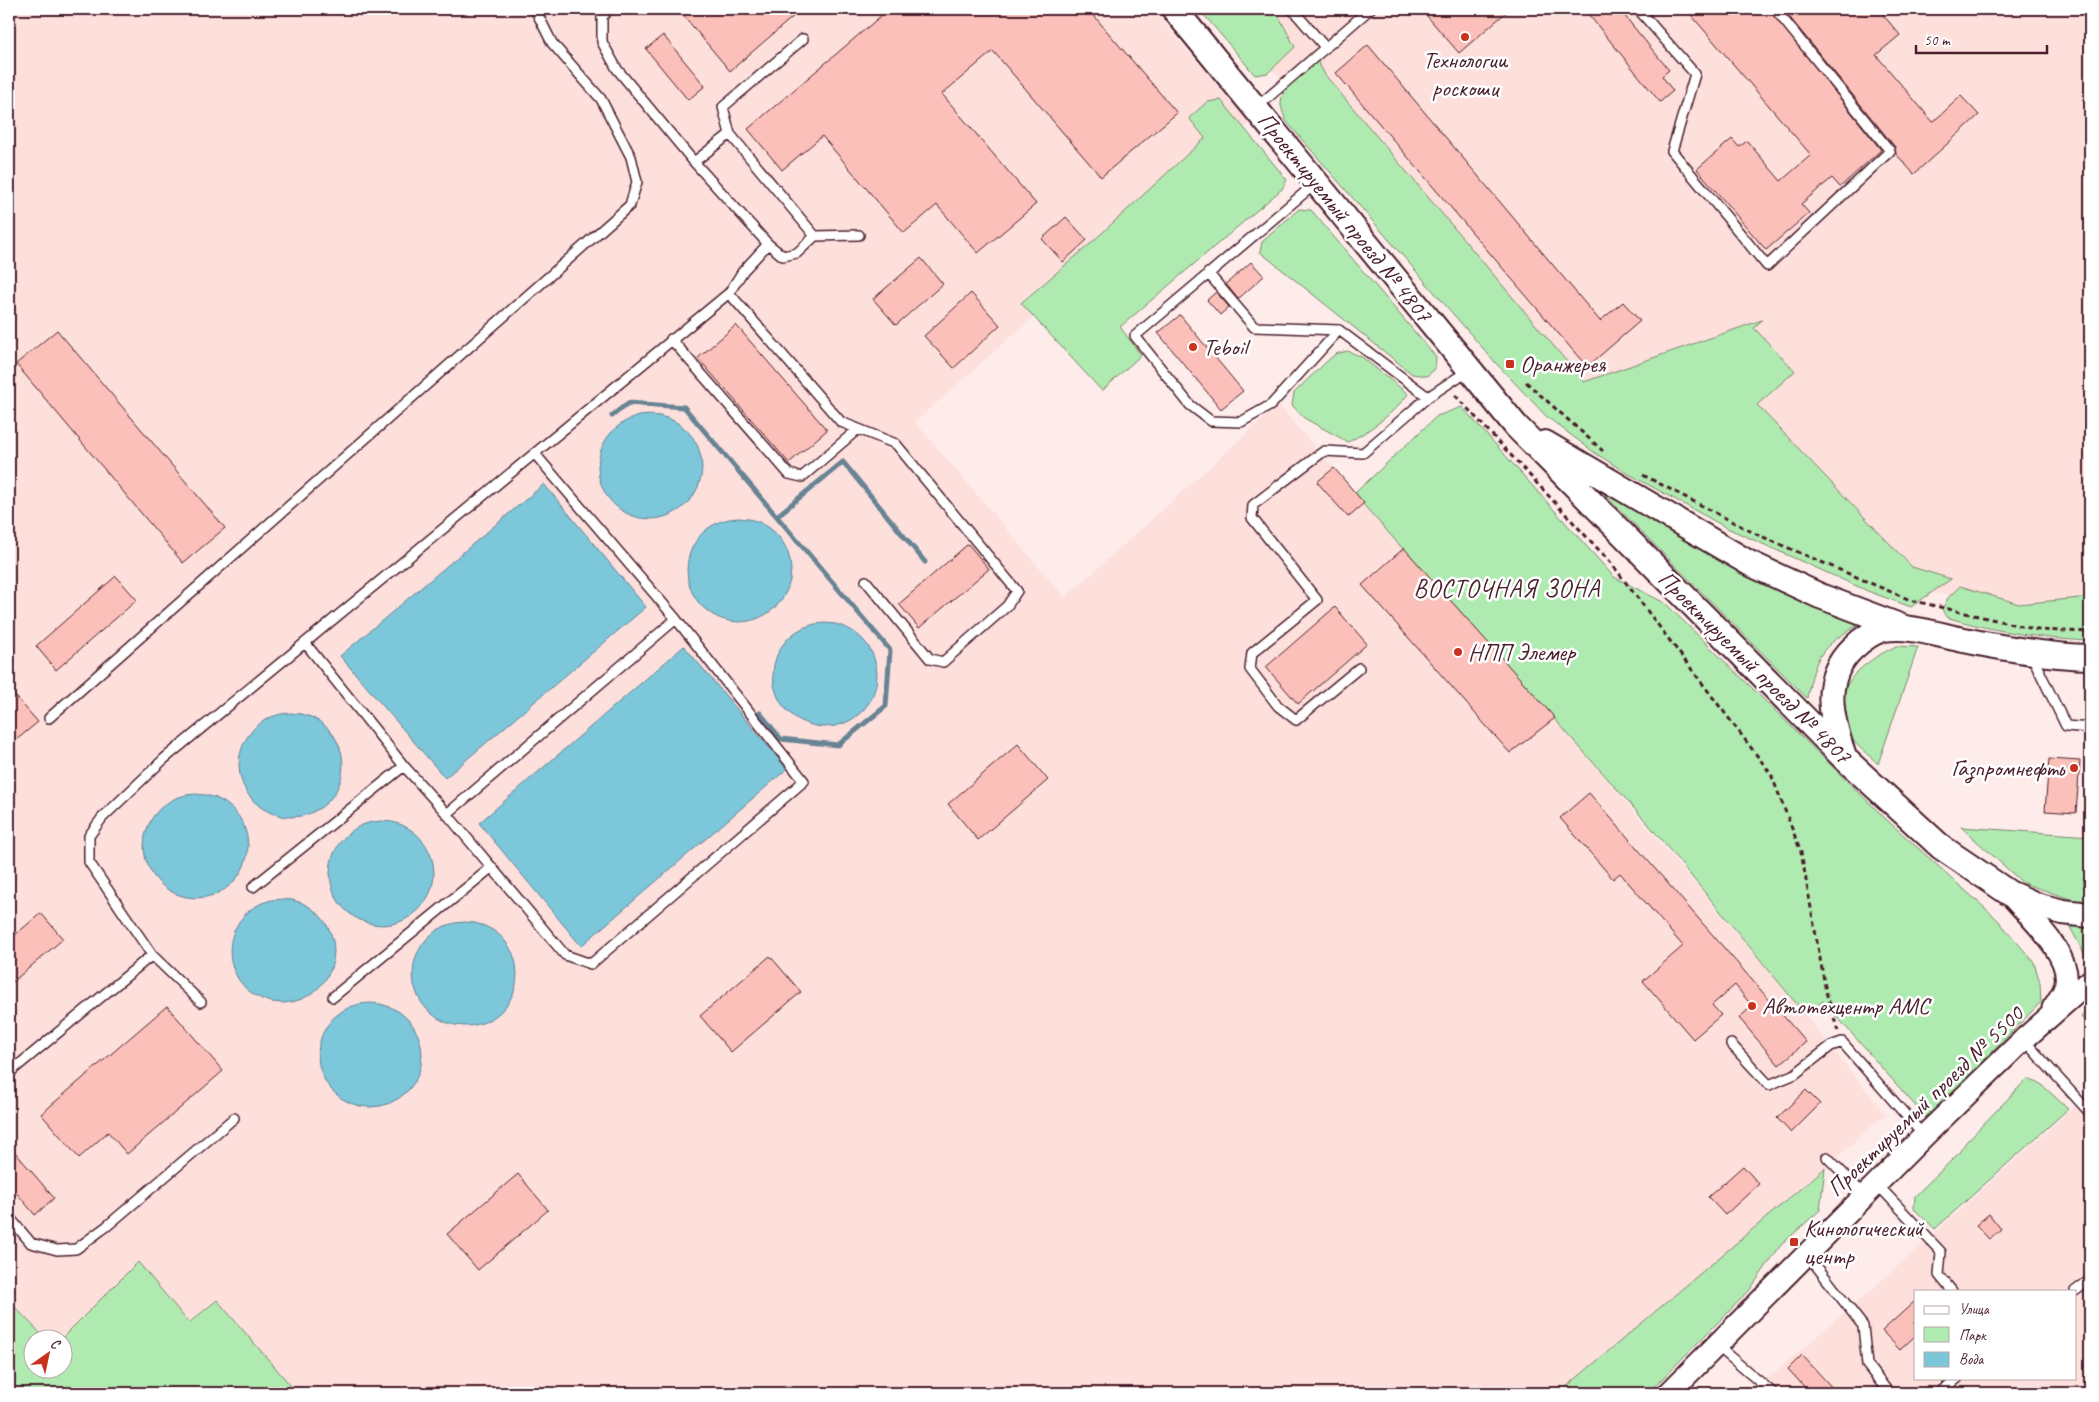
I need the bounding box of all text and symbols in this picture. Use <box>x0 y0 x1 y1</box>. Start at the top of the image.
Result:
scale bar <box>1916 22 2048 54</box>
marker: Технологии роскоши <box>1459 31 1471 43</box>
text: 50 m <box>1924 31 1951 50</box>
place label: Технологии роскоши <box>1423 45 1509 103</box>
street label: Проектируемый проезд № 4807 <box>1251 106 1440 329</box>
place label: Teboil <box>1203 332 1251 362</box>
marker: Teboil <box>1187 341 1199 353</box>
place label: Оранжерея <box>1520 349 1607 379</box>
marker: Оранжерея <box>1504 358 1516 370</box>
street label: Проектируемый проезд № 4807 <box>1652 564 1859 771</box>
district label: ВОСТОЧНАЯ ЗОНА <box>1414 573 1601 605</box>
place label: НПП Элемер <box>1468 637 1577 667</box>
marker: НПП Элемер <box>1452 646 1464 658</box>
place label: Газпромнефть <box>1951 753 2066 784</box>
marker: Газпромнефть <box>2068 762 2080 774</box>
place label: Автотехцентр АМС <box>1762 991 1932 1021</box>
street label: Проектируемый проезд № 5500 <box>1820 998 2031 1203</box>
marker: Автотехцентр АМС <box>1746 1000 1758 1012</box>
place label: Кинологический центр <box>1804 1213 1925 1271</box>
marker: Кинологический центр <box>1788 1236 1800 1248</box>
legend <box>1914 1290 2076 1380</box>
text: Улица <box>1959 1300 1990 1319</box>
text: Парк <box>1959 1326 1987 1345</box>
north arrow <box>22 1330 72 1380</box>
text: С <box>47 1335 64 1354</box>
text: Вода <box>1959 1350 1984 1369</box>

